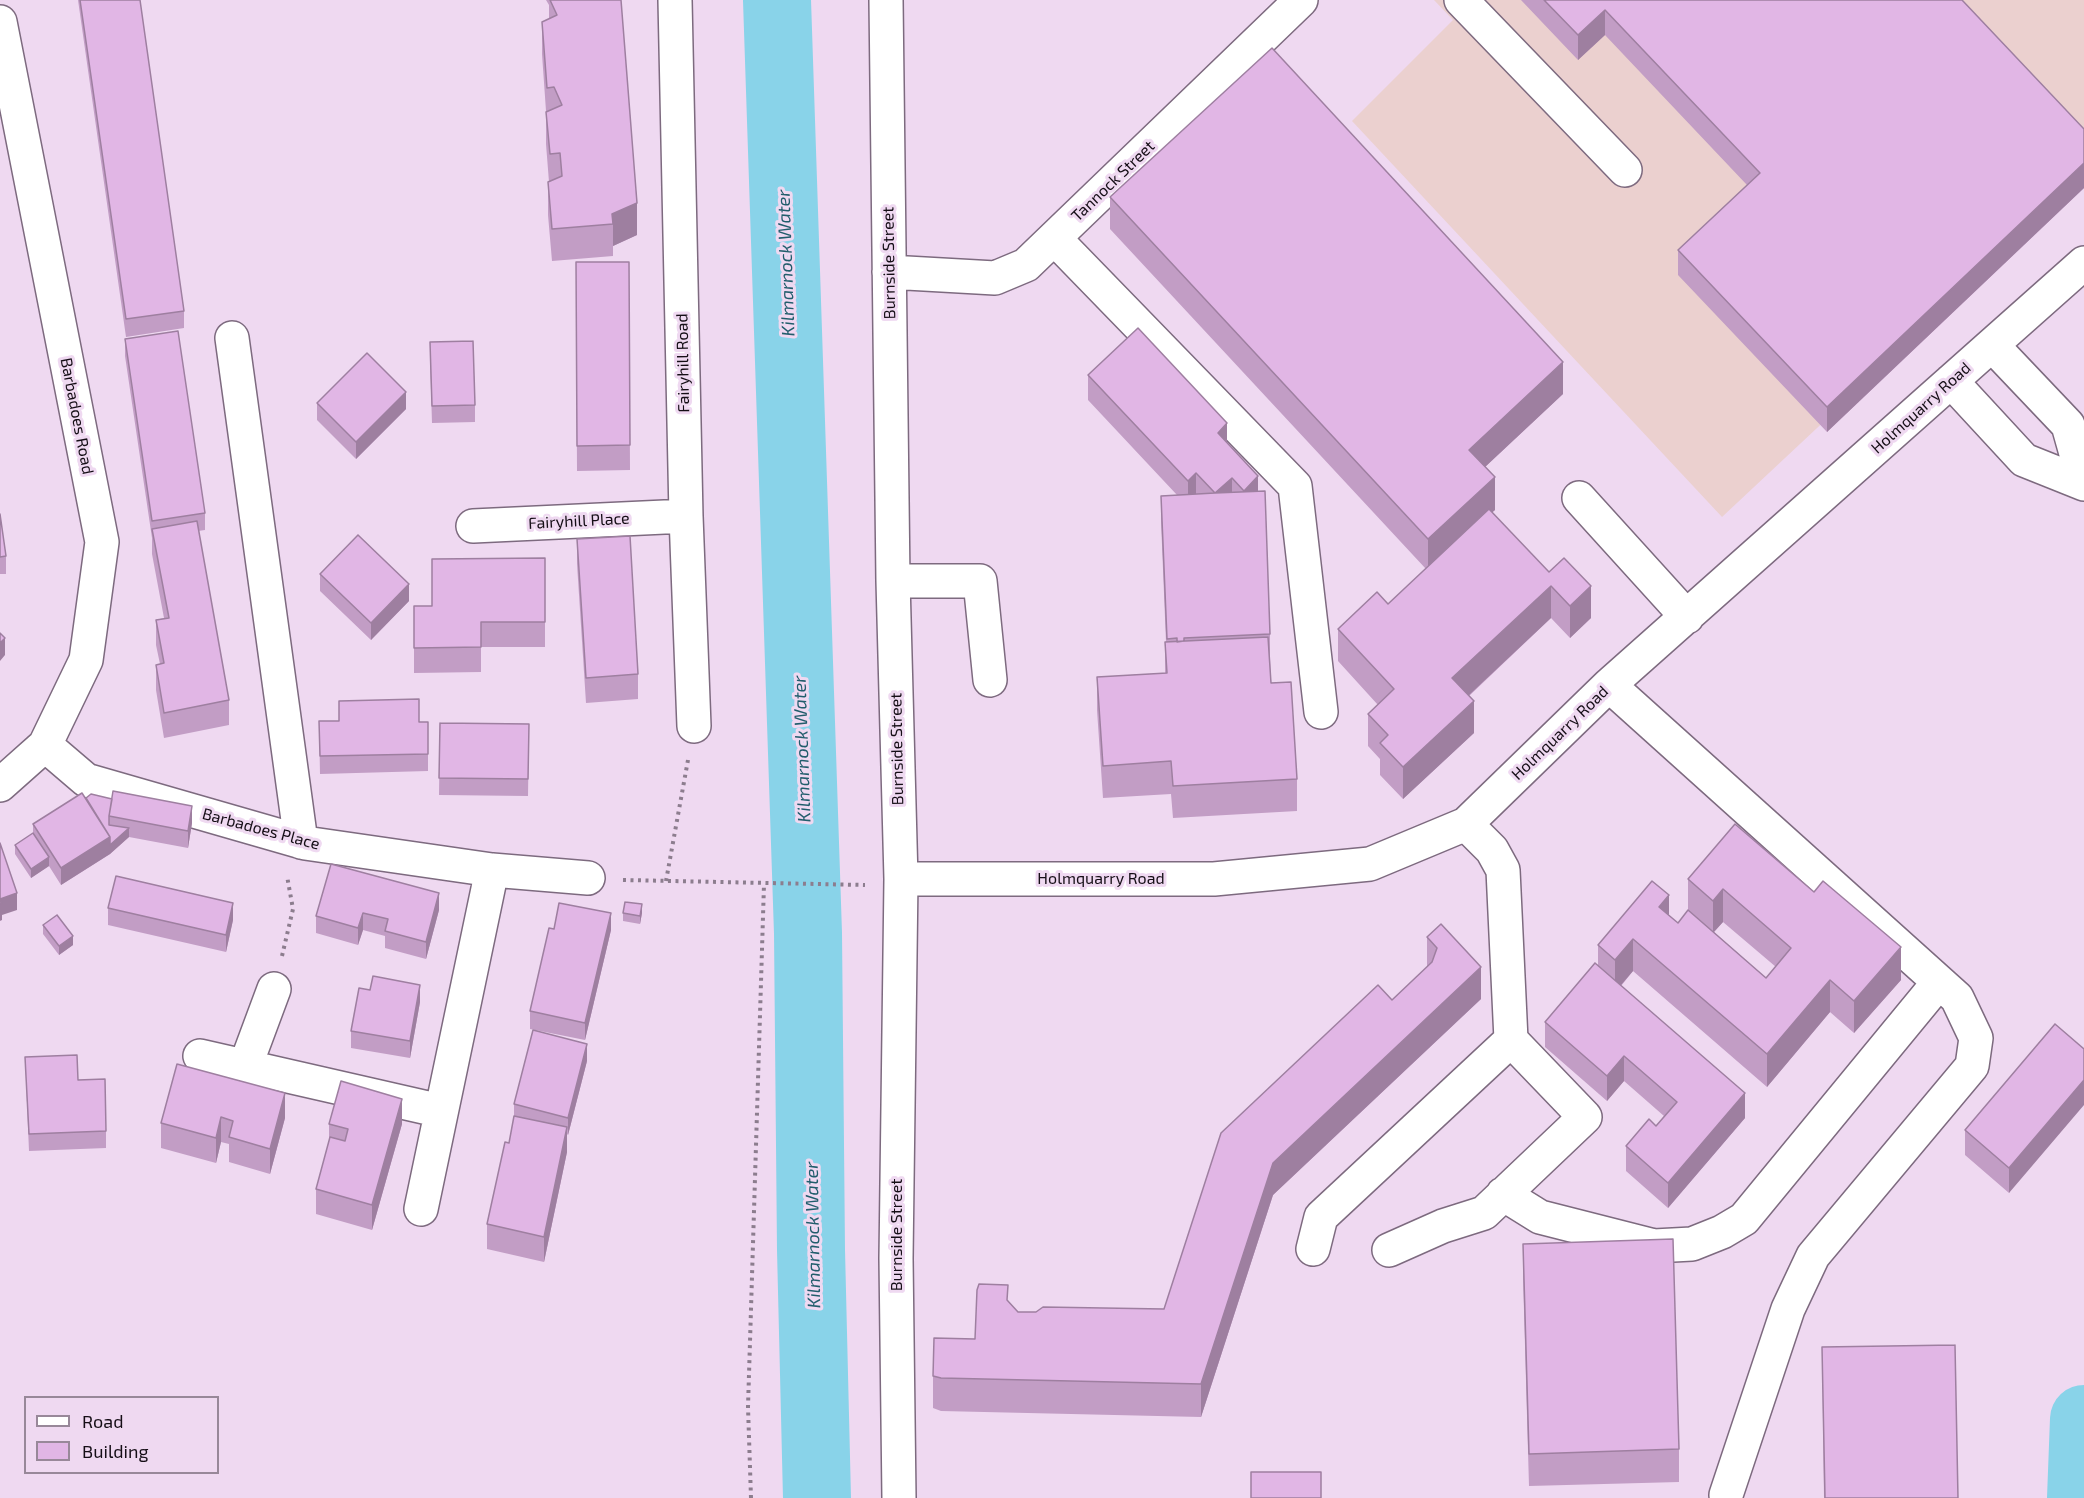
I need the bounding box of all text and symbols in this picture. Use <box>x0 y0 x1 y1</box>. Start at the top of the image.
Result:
street label: Tannock Street <box>1067 136 1159 226</box>
water label: Kilmarnock Water <box>773 189 799 337</box>
street label: Burnside Street <box>878 207 900 319</box>
street label: Fairyhill Road <box>673 313 693 413</box>
street label: Barbadoes Road <box>56 356 98 476</box>
street label: Holmquarry Road <box>1867 358 1975 458</box>
street label: Fairyhill Place <box>528 509 630 533</box>
water label: Kilmarnock Water <box>789 675 815 823</box>
street label: Holmquarry Road <box>1508 682 1612 784</box>
street label: Burnside Street <box>886 693 908 805</box>
street label: Barbadoes Place <box>200 804 322 854</box>
street label: Holmquarry Road <box>1037 869 1165 889</box>
water label: Kilmarnock Water <box>801 1161 825 1309</box>
street label: Burnside Street <box>887 1179 907 1291</box>
legend <box>24 1396 219 1474</box>
text: Road <box>82 1410 123 1432</box>
text: Building <box>82 1440 149 1462</box>

